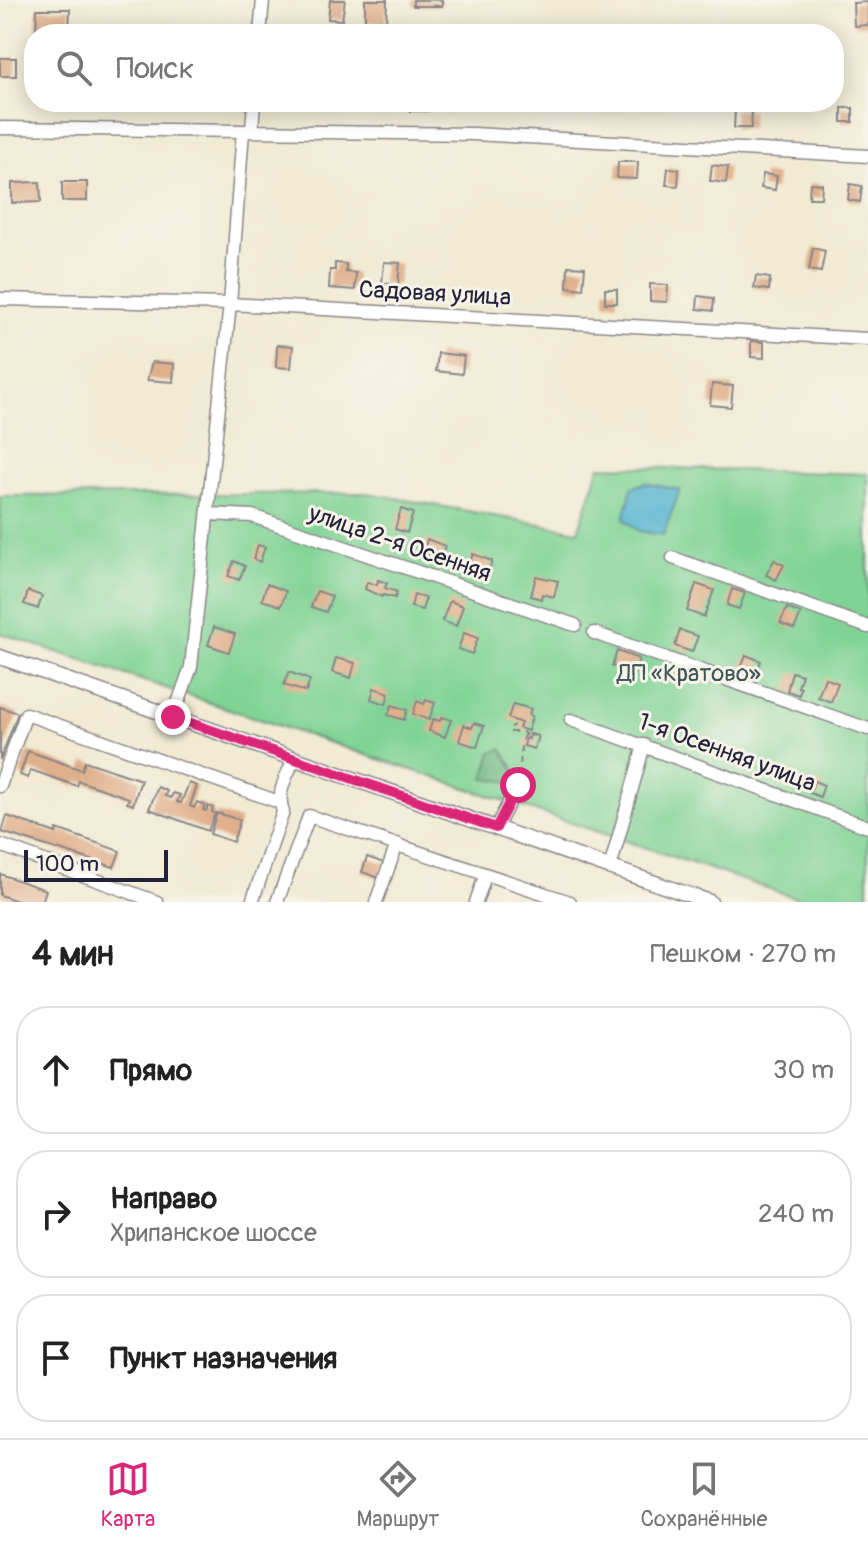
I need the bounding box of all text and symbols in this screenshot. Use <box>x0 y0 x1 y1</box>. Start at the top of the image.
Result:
search box <box>24 24 844 112</box>
icon: search <box>52 46 96 90</box>
text: Поиск <box>116 50 194 87</box>
street label: Садовая улица <box>358 275 512 312</box>
street label: улица 2-я Осенняя <box>304 498 495 588</box>
park label: ДП «Кратово» <box>616 659 761 688</box>
route end <box>155 699 191 735</box>
street label: 1-я Осенняя улица <box>634 707 820 798</box>
route start <box>500 767 536 803</box>
scale bar <box>24 846 168 882</box>
text: 100 m <box>36 850 99 878</box>
text: 4 мин <box>32 933 114 976</box>
text: Пешком · 270 m <box>650 938 836 970</box>
icon: ahead <box>34 1048 78 1092</box>
text: Прямо <box>110 1052 192 1089</box>
text: 30 m <box>773 1054 834 1086</box>
text: Направо <box>110 1180 217 1217</box>
icon: right <box>34 1192 78 1236</box>
text: 240 m <box>758 1198 834 1230</box>
text: Хрипанское шоссе <box>110 1217 317 1249</box>
icon: arrive <box>34 1336 78 1380</box>
text: Пункт назначения <box>110 1340 337 1377</box>
tab: Карта <box>101 1457 155 1533</box>
tab: Маршрут <box>356 1457 439 1533</box>
tab: Сохранённые <box>641 1457 767 1533</box>

